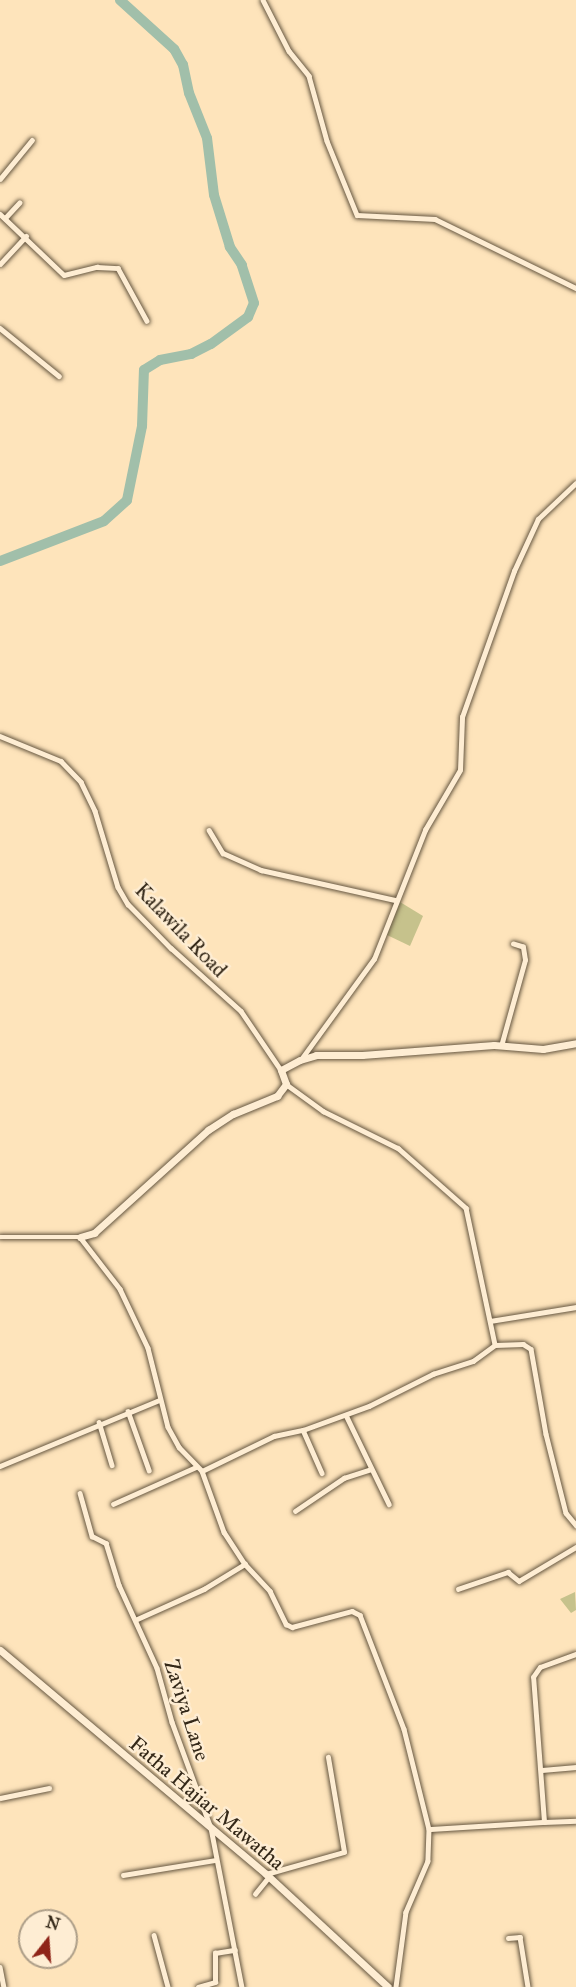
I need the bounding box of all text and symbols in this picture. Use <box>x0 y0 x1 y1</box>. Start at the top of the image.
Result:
street label: Kalawila Road <box>130 878 232 982</box>
street label: Zaviya Lane <box>159 1656 215 1764</box>
street label: Fatha Hajiar Mawatha <box>124 1731 290 1875</box>
north arrow <box>18 1909 78 1969</box>
text: N <box>44 1912 62 1934</box>

